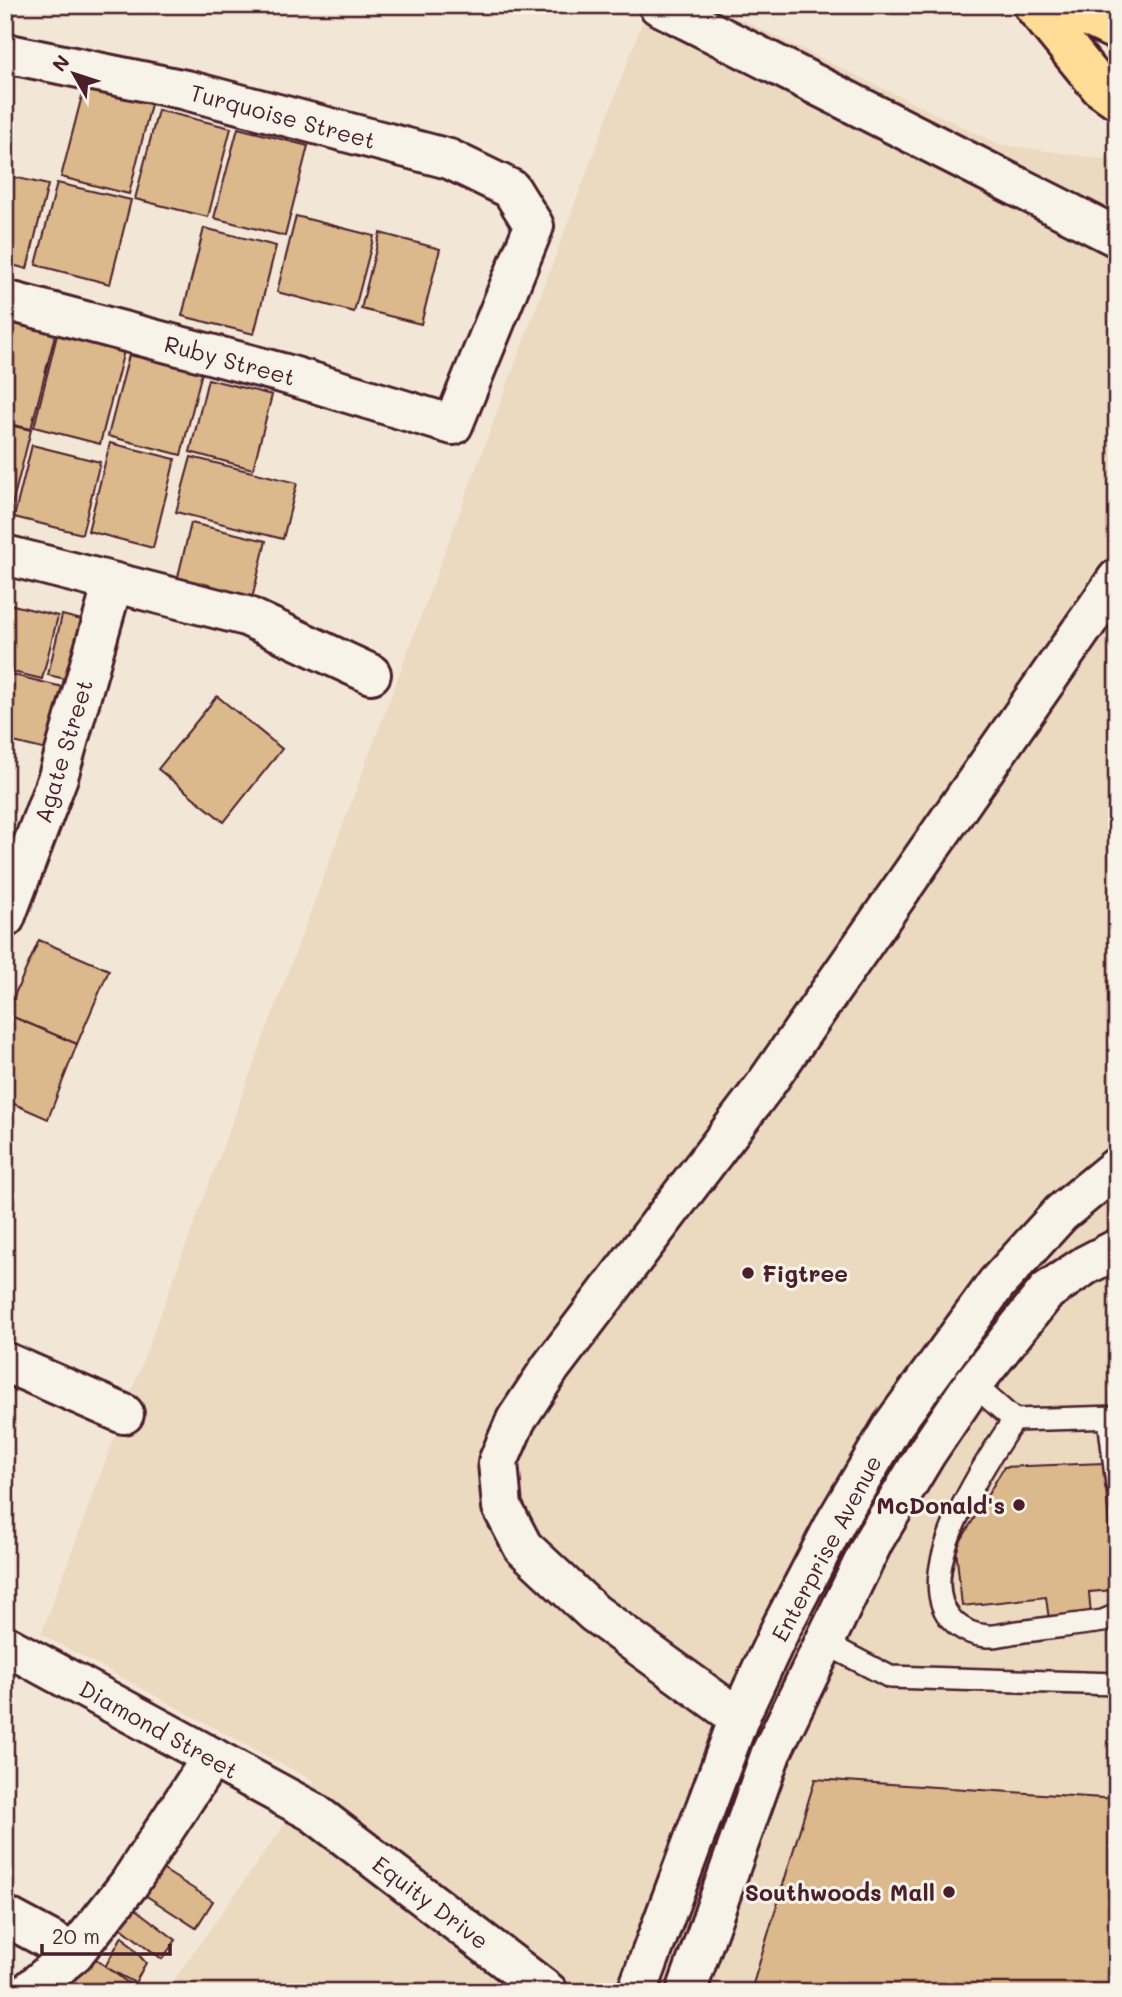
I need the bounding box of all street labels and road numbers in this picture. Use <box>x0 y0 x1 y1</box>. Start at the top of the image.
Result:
street label: Turquoise Street <box>187 77 379 155</box>
street label: Ruby Street <box>161 328 299 392</box>
street label: Agate Street <box>27 676 99 826</box>
street label: Enterprise Avenue <box>764 1450 888 1646</box>
street label: Diamond Street <box>74 1673 244 1785</box>
street label: Equity Drive <box>367 1849 495 1955</box>

